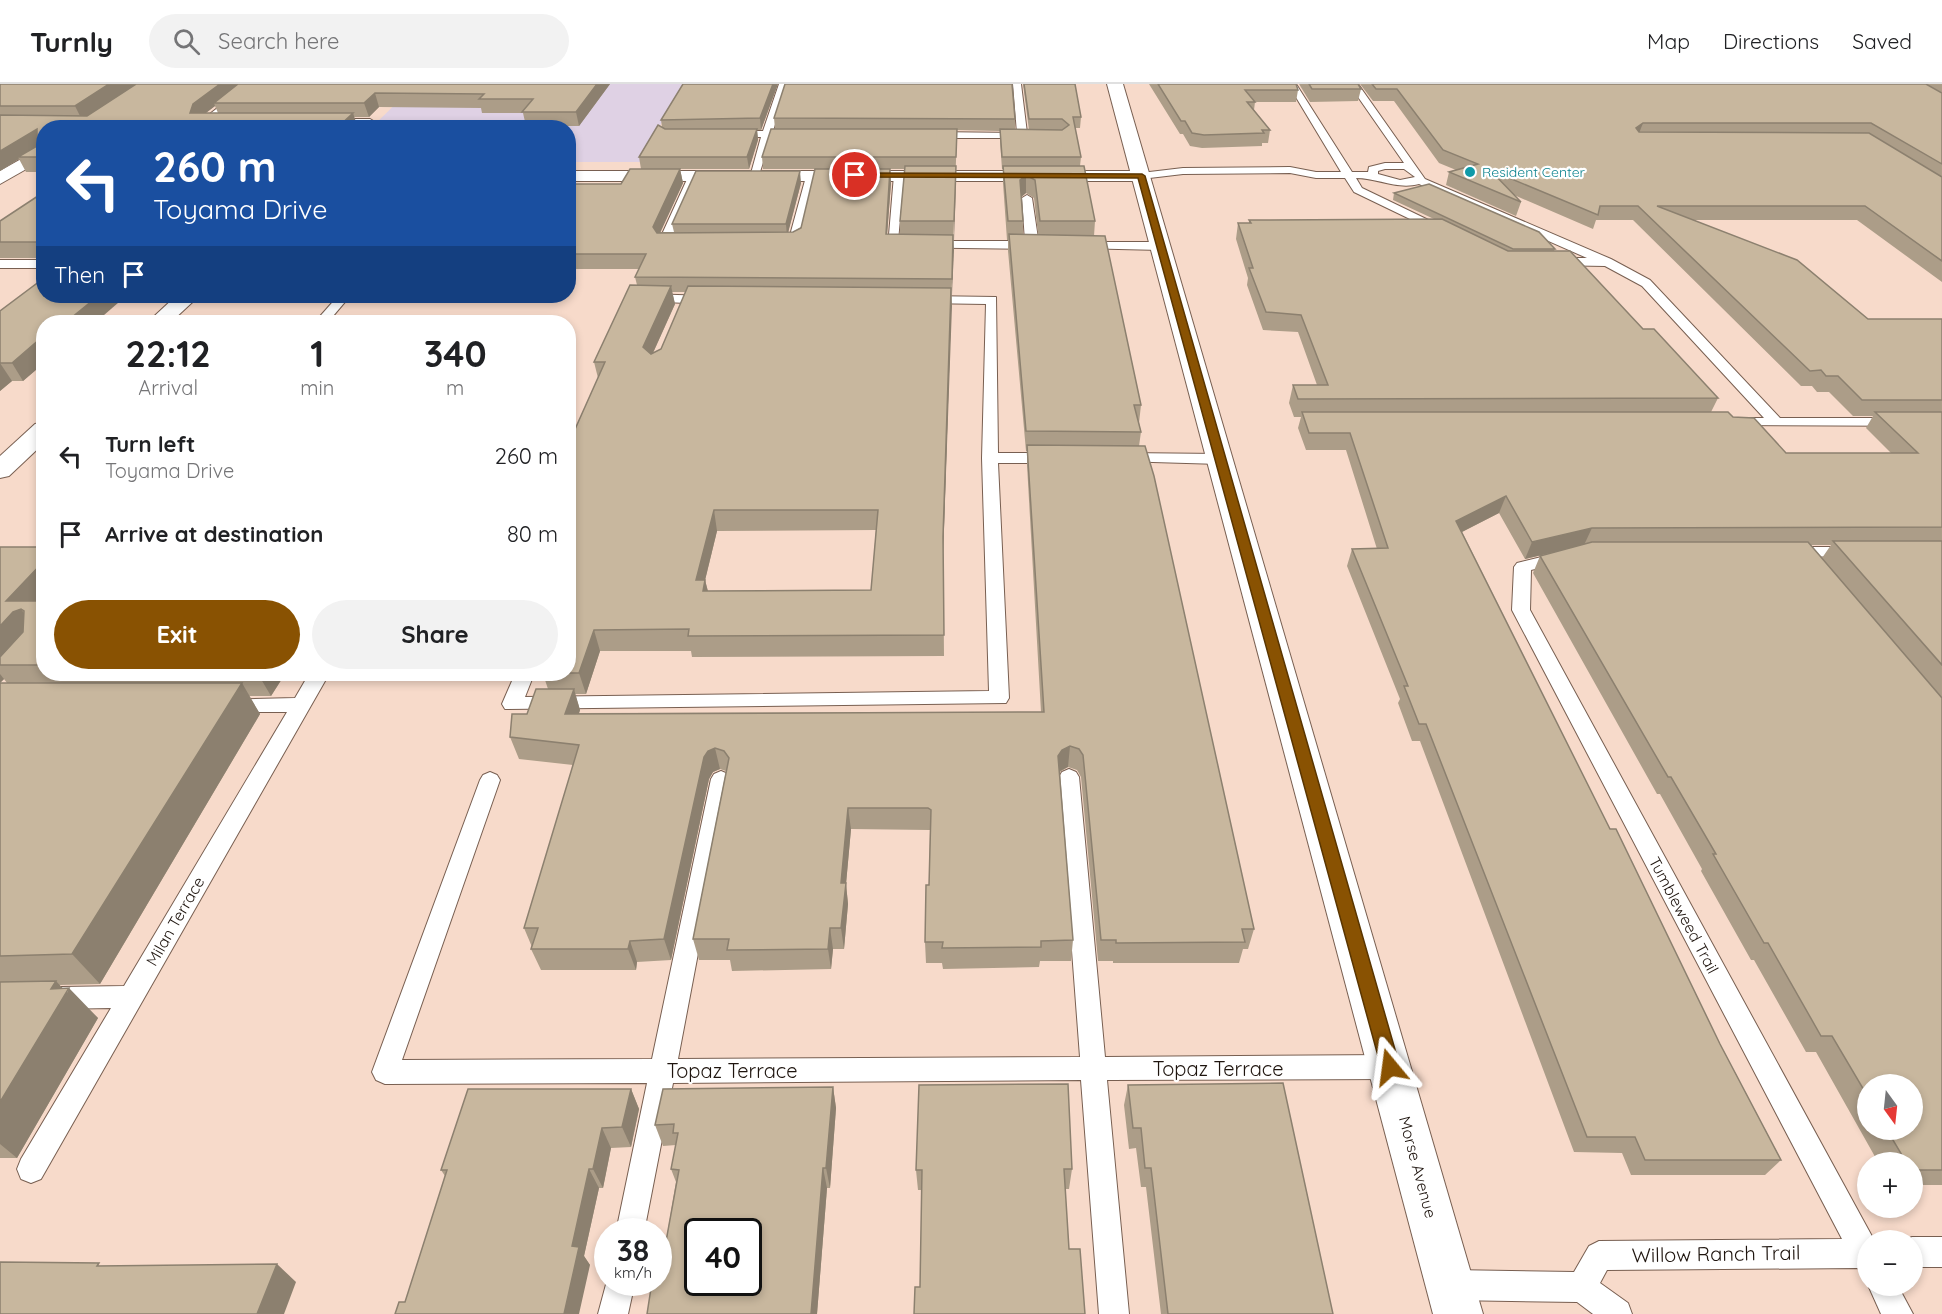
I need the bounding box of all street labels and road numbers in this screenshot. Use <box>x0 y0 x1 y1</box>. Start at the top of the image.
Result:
street label: Tumbleweed Trail <box>1645 853 1723 977</box>
street label: Milan Terrace <box>141 873 209 969</box>
street label: Topaz Terrace <box>1153 1056 1283 1081</box>
street label: Topaz Terrace <box>667 1058 797 1083</box>
street label: Morse Avenue <box>1395 1114 1441 1220</box>
street label: Willow Ranch Trail <box>1631 1240 1801 1267</box>

